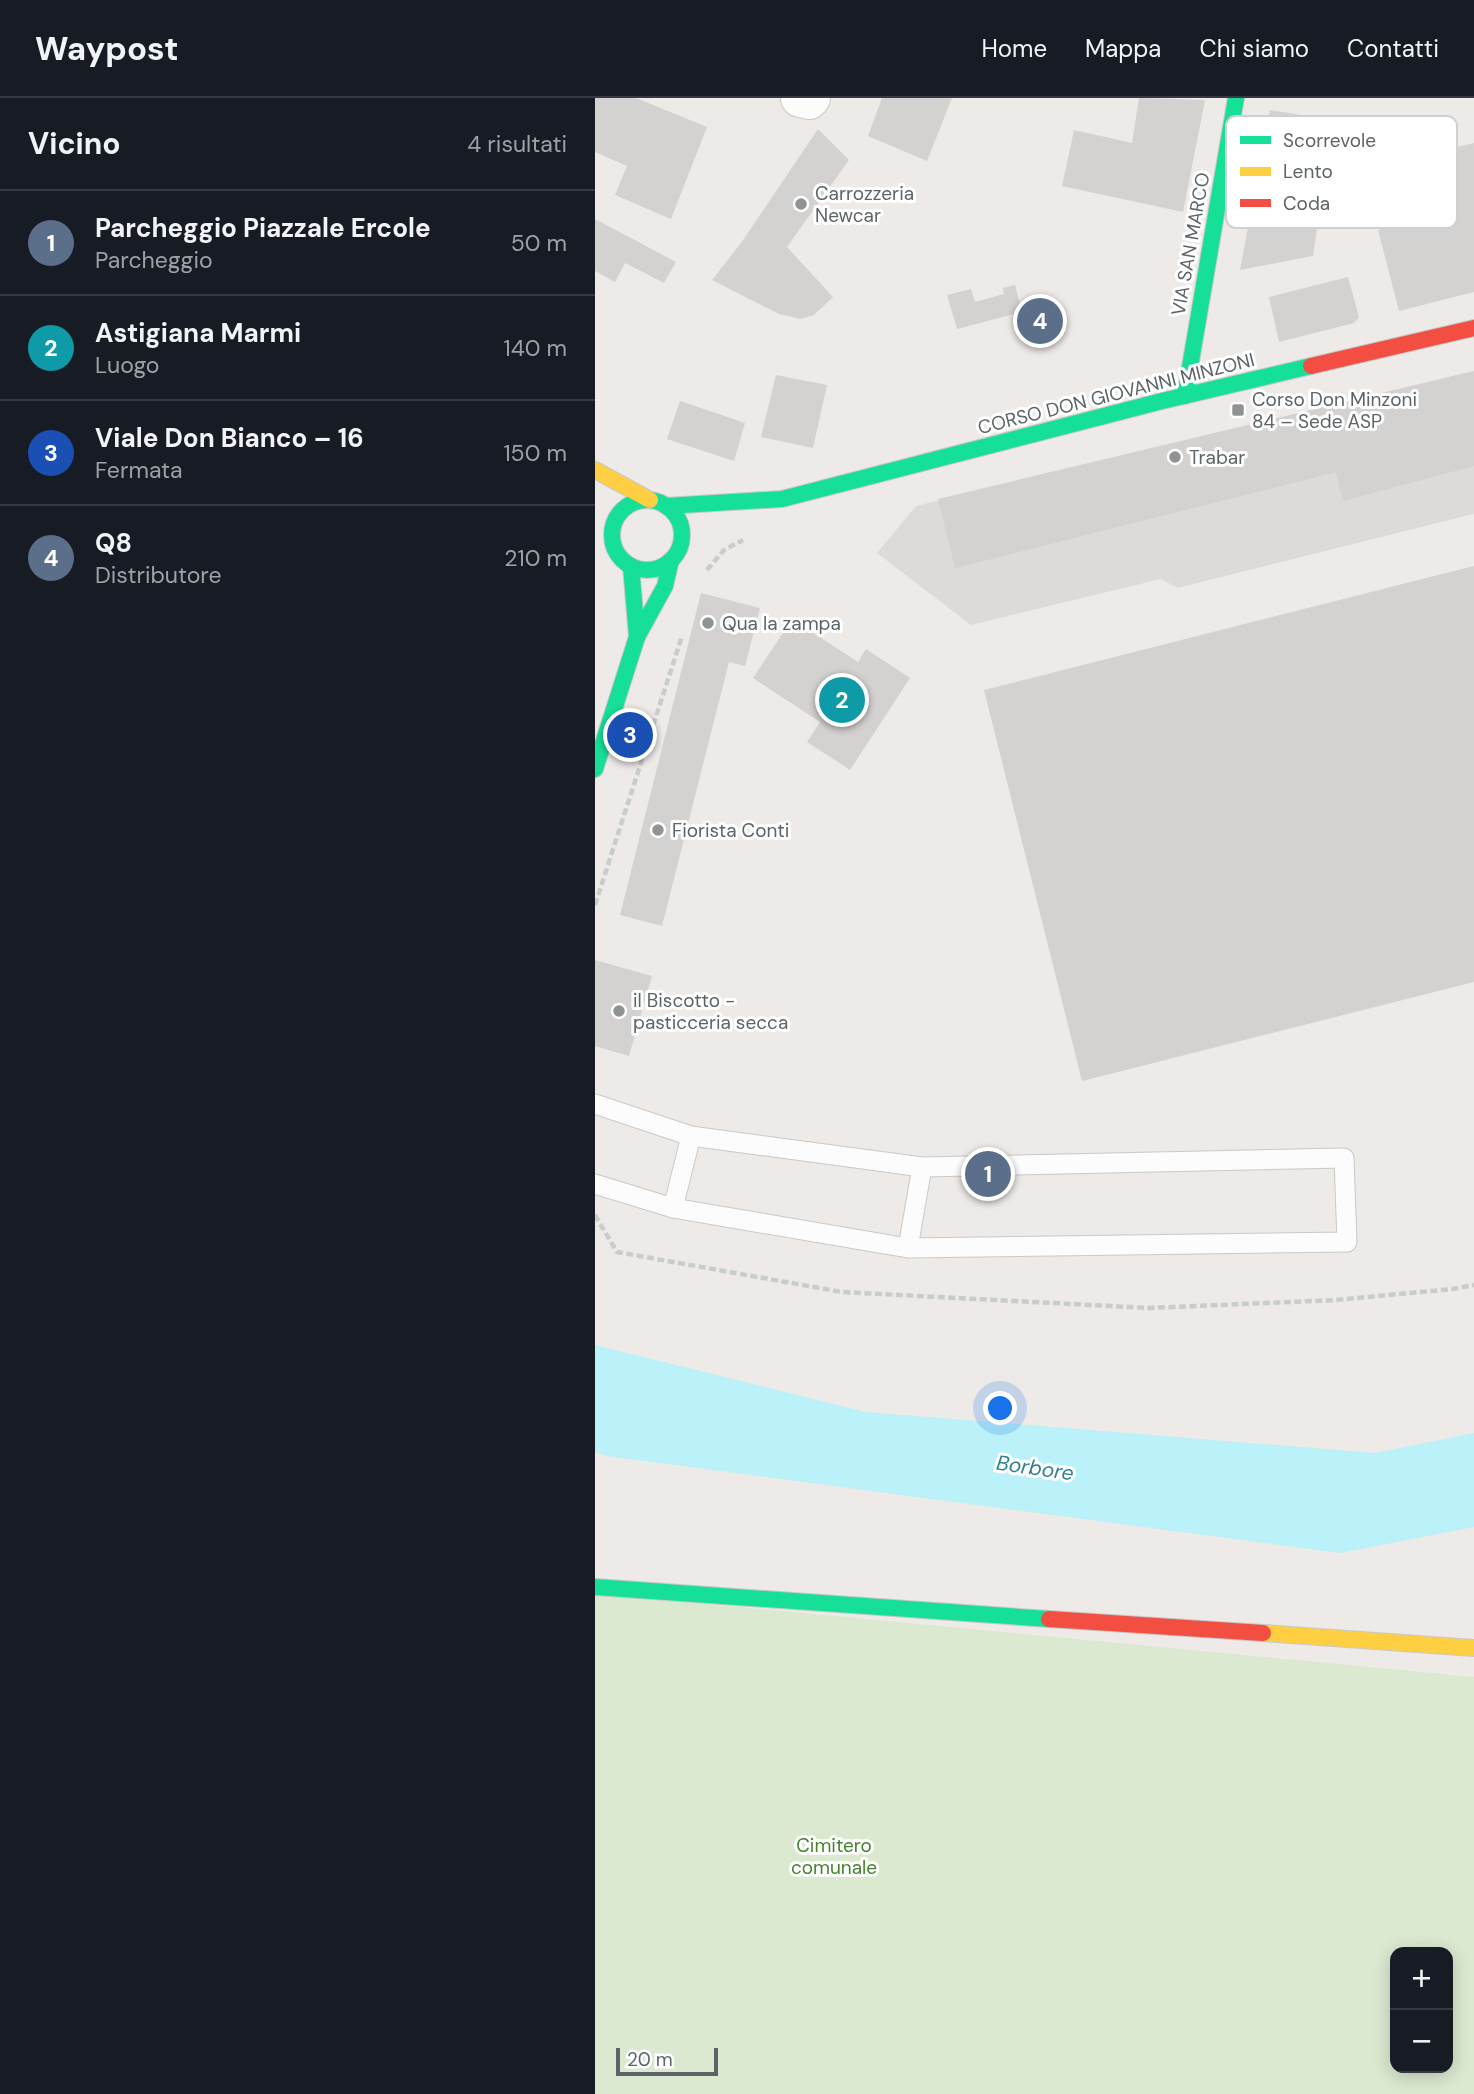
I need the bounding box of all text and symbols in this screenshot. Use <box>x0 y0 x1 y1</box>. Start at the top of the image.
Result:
text: Waypost <box>35 27 178 70</box>
text: Home <box>981 33 1047 64</box>
text: Mappa <box>1085 33 1161 64</box>
text: Chi siamo <box>1199 33 1309 64</box>
text: Contatti <box>1347 33 1439 64</box>
legend <box>1226 116 1457 228</box>
text: Vicino <box>28 124 121 163</box>
text: Scorrevole <box>1283 128 1376 153</box>
text: 4 risultati <box>467 129 567 159</box>
text: Lento <box>1283 159 1333 184</box>
street label: VIA SAN MARCO <box>1166 171 1215 318</box>
place label: Carrozzeria Newcar <box>815 181 914 228</box>
text: Coda <box>1283 191 1330 216</box>
marker: Carrozzeria Newcar <box>793 196 809 212</box>
text: Parcheggio Piazzale Ercole <box>95 211 431 245</box>
text: 1 <box>47 228 55 258</box>
text: 50 m <box>511 228 567 258</box>
text: Parcheggio <box>95 245 213 275</box>
pin: 4 <box>1017 295 1063 347</box>
text: Astigiana Marmi <box>95 316 301 350</box>
text: 2 <box>44 333 58 363</box>
text: 140 m <box>504 333 567 363</box>
street label: CORSO DON GIOVANNI MINZONI <box>975 347 1257 440</box>
text: Luogo <box>95 350 159 380</box>
place label: Corso Don Minzoni 84 – Sede ASP <box>1252 387 1417 434</box>
marker: Corso Don Minzoni 84 – Sede ASP <box>1230 402 1246 418</box>
text: Viale Don Bianco – 16 <box>95 421 364 455</box>
text: 3 <box>44 438 58 468</box>
text: 150 m <box>503 438 567 468</box>
place label: Trabar <box>1189 445 1245 470</box>
marker: Trabar <box>1167 449 1183 465</box>
text: Fermata <box>95 455 183 485</box>
text: Q8 <box>95 526 132 560</box>
text: 4 <box>44 543 58 573</box>
text: 210 m <box>504 543 567 573</box>
text: Distributore <box>95 560 221 590</box>
place label: Qua la zampa <box>722 611 841 636</box>
marker: Qua la zampa <box>700 615 716 631</box>
pin: 2 <box>819 674 865 726</box>
pin: 3 <box>607 709 653 761</box>
place label: Fiorista Conti <box>672 818 789 843</box>
marker: Fiorista Conti <box>650 822 666 838</box>
place label: il Biscotto - pasticceria secca <box>633 988 788 1035</box>
marker: il Biscotto - pasticceria secca <box>611 1003 627 1019</box>
pin: 1 <box>965 1148 1011 1200</box>
your location <box>983 1391 1017 1425</box>
water label: Borbore <box>994 1449 1076 1487</box>
park label: Cimitero comunale <box>791 1833 877 1880</box>
map controls <box>1390 1947 1453 2073</box>
button: + <box>1390 1947 1453 2010</box>
button: − <box>1390 2010 1453 2073</box>
scale bar <box>616 2045 717 2077</box>
text: 20 m <box>627 2047 673 2072</box>

